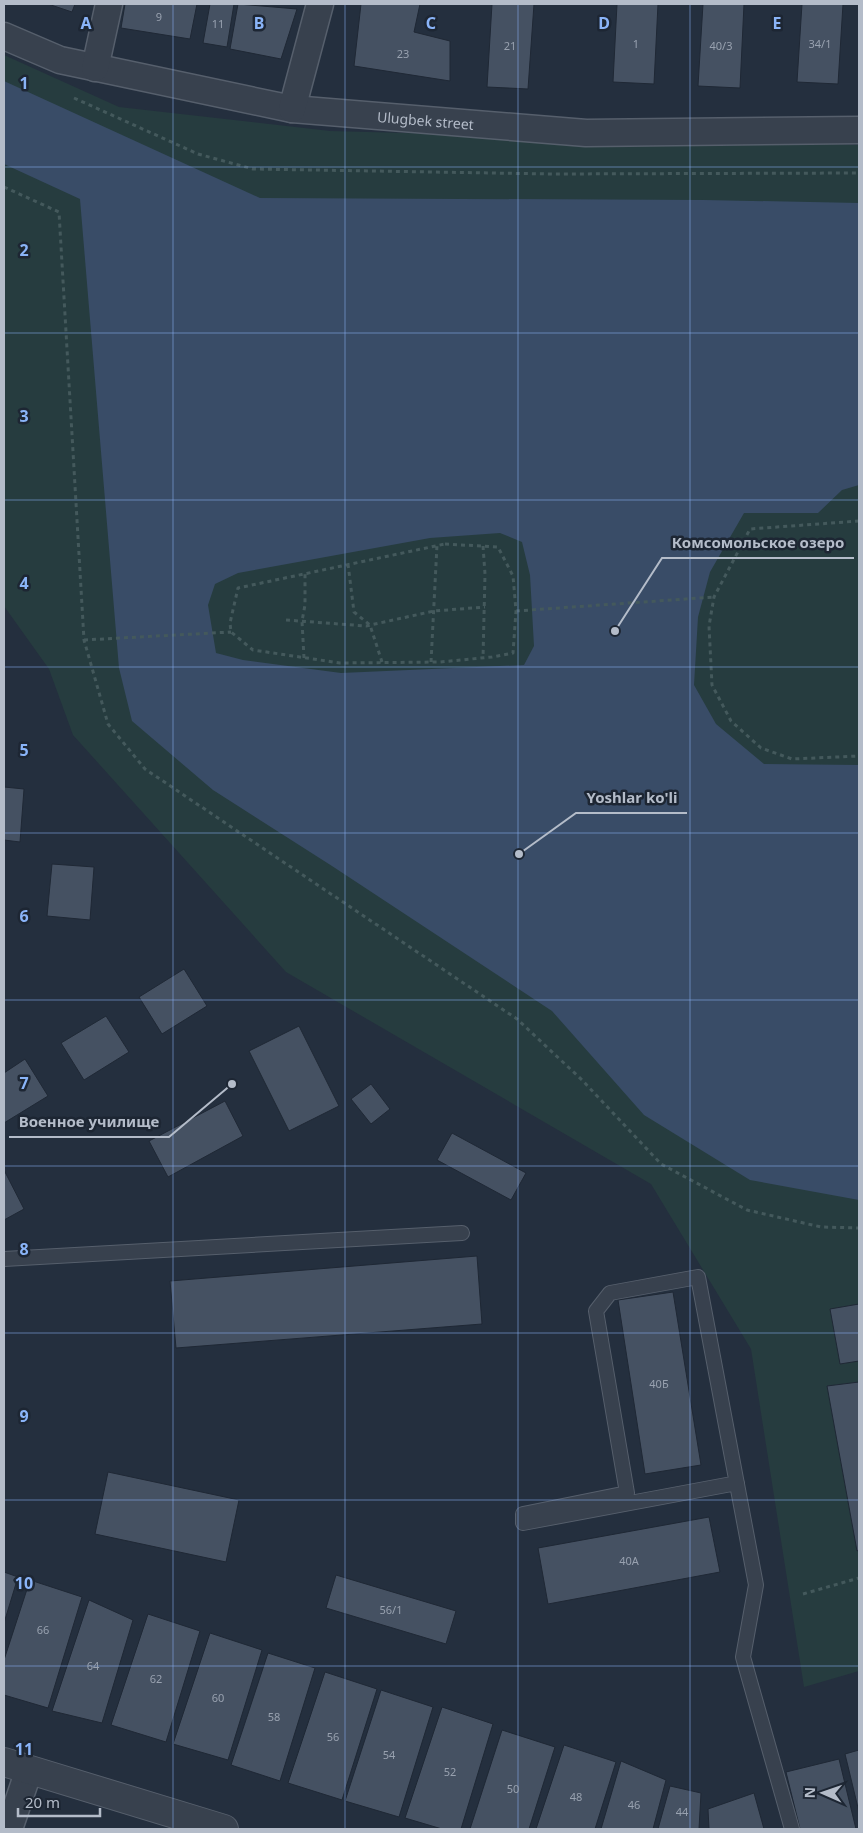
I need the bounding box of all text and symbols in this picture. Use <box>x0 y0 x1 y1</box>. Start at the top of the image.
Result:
house number: 9 <box>156 9 162 24</box>
text: A <box>80 12 92 34</box>
text: B <box>254 12 264 34</box>
text: C <box>426 12 436 34</box>
text: D <box>598 12 610 34</box>
text: E <box>773 12 782 34</box>
house number: 11 <box>212 16 224 31</box>
house number: 1 <box>633 36 639 51</box>
house number: 34/1 <box>809 36 831 51</box>
house number: 21 <box>504 38 516 53</box>
house number: 40/3 <box>710 38 732 53</box>
house number: 23 <box>397 46 409 61</box>
text: 1 <box>19 72 29 94</box>
street label: Ulugbek street <box>376 106 475 133</box>
text: 2 <box>19 239 29 261</box>
text: 3 <box>19 405 29 427</box>
callout: Комсомольское озеро <box>662 528 854 558</box>
text: Комсомольское озеро <box>672 532 844 552</box>
text: 4 <box>19 572 29 594</box>
text: 5 <box>19 739 29 761</box>
callout: Yoshlar ko'li <box>576 783 687 813</box>
text: Yoshlar ko'li <box>587 787 677 807</box>
text: 6 <box>19 905 29 927</box>
text: 7 <box>19 1072 29 1094</box>
callout: Военное училище <box>9 1107 169 1137</box>
text: Военное училище <box>19 1111 159 1131</box>
text: 8 <box>19 1238 29 1260</box>
house number: 40Б <box>649 1376 669 1391</box>
text: 9 <box>19 1405 29 1427</box>
house number: 40A <box>619 1553 640 1568</box>
text: 10 <box>15 1572 33 1594</box>
house number: 56/1 <box>380 1602 402 1617</box>
house number: 66 <box>37 1622 49 1637</box>
house number: 64 <box>87 1658 100 1673</box>
house number: 62 <box>150 1671 162 1686</box>
house number: 60 <box>212 1690 224 1705</box>
house number: 58 <box>268 1709 280 1724</box>
house number: 56 <box>327 1729 339 1744</box>
text: 11 <box>15 1738 33 1760</box>
house number: 54 <box>383 1747 396 1762</box>
house number: 52 <box>444 1764 456 1779</box>
north arrow <box>798 1768 848 1818</box>
house number: 50 <box>507 1781 519 1796</box>
scale bar <box>18 1786 100 1818</box>
text: N <box>800 1787 819 1799</box>
house number: 48 <box>570 1789 582 1804</box>
text: 20 m <box>25 1792 60 1812</box>
house number: 46 <box>628 1797 640 1812</box>
house number: 44 <box>676 1804 689 1819</box>

